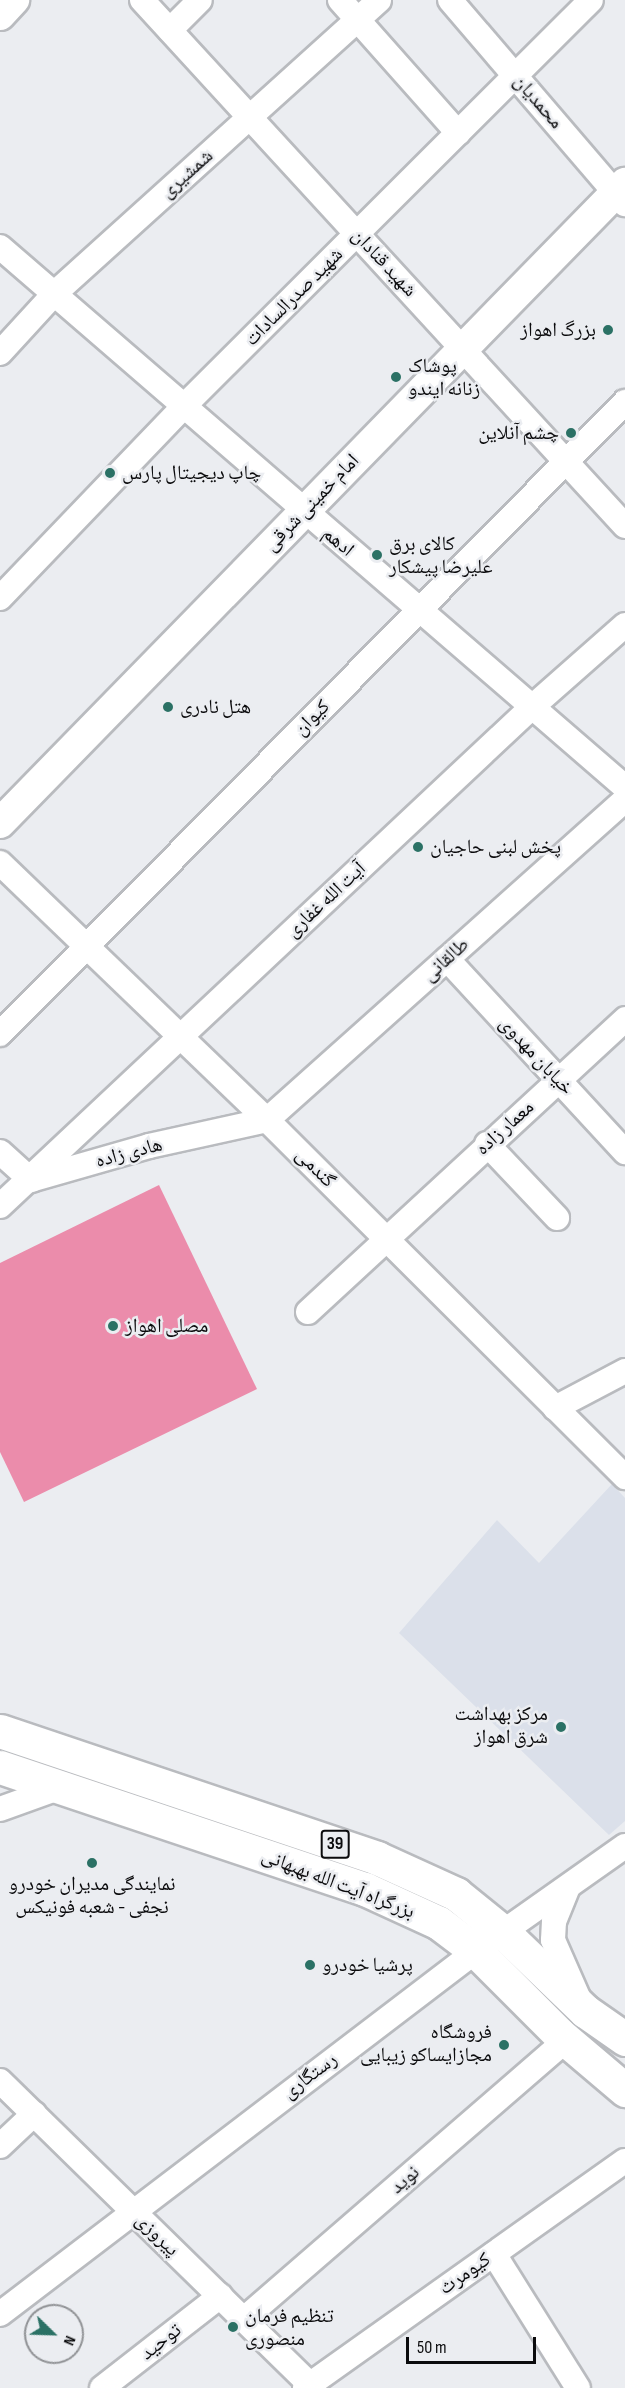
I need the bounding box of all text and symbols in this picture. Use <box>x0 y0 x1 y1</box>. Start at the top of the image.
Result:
street label: محمدیان <box>508 70 568 134</box>
street label: شمشیری <box>156 144 218 204</box>
street label: شهید قنادان <box>346 224 422 302</box>
street label: شهید صدرالسادات <box>240 243 348 351</box>
place label: بزرگ اهواز <box>520 318 596 342</box>
marker: بزرگ اهواز <box>601 323 615 337</box>
place label: پوشاک زنانه ایندو <box>408 354 480 401</box>
marker: پوشاک زنانه ایندو <box>389 370 403 384</box>
place label: چشم آنلاین <box>478 421 559 445</box>
marker: چشم آنلاین <box>564 426 578 440</box>
street label: امام خمینی شرقی <box>260 449 364 557</box>
place label: چاپ دیجیتال پارس <box>122 461 261 485</box>
marker: چاپ دیجیتال پارس <box>103 466 117 480</box>
street label: ادهم <box>317 522 359 562</box>
place label: کالای برق علیرضا پیشکار <box>389 532 493 579</box>
marker: کالای برق علیرضا پیشکار <box>370 548 384 562</box>
place label: هتل نادری <box>180 695 251 719</box>
street label: کیوان <box>289 695 335 741</box>
marker: هتل نادری <box>161 700 175 714</box>
place label: پخش لبنی حاجیان <box>430 835 561 859</box>
marker: پخش لبنی حاجیان <box>411 840 425 854</box>
street label: آیت الله غفاری <box>281 857 371 943</box>
street label: طالقانی <box>418 933 474 987</box>
street label: خیابان مهدوی <box>494 1012 578 1100</box>
street label: معمار زاده <box>471 1095 539 1161</box>
street label: هادی زاده <box>93 1133 165 1173</box>
street label: گندمی <box>290 1143 340 1193</box>
place label: مصلی اهواز <box>125 1314 208 1338</box>
marker: مصلی اهواز <box>106 1319 120 1333</box>
place label: مرکز بهداشت شرق اهواز <box>454 1703 548 1750</box>
marker: مرکز بهداشت شرق اهواز <box>552 1718 570 1736</box>
road number: 39 <box>320 1829 350 1859</box>
street label: بزرگراه آیت الله بهبهانی <box>258 1844 418 1924</box>
marker: نمایندگی مدیران خودرو نجفی - شعبه فونیکس <box>85 1856 99 1870</box>
place label: نمایندگی مدیران خودرو نجفی - شعبه فونیکس <box>9 1872 175 1919</box>
place label: پرشيا خودرو <box>322 1953 413 1977</box>
marker: پرشيا خودرو <box>303 1958 317 1972</box>
place label: فروشگاه مجازایساکو زیبایی <box>360 2021 492 2068</box>
marker: فروشگاه مجازایساکو زیبایی <box>497 2038 511 2052</box>
street label: رستگاری <box>278 2048 342 2104</box>
street label: نوید <box>385 2161 425 2199</box>
street label: پیروزی <box>130 2208 184 2262</box>
street label: کیومرث <box>435 2248 495 2300</box>
north arrow <box>24 2304 84 2364</box>
place label: تنظیم فرمان منصوری <box>245 2304 334 2351</box>
street label: توحید <box>136 2319 186 2365</box>
marker: تنظیم فرمان منصوری <box>226 2320 240 2334</box>
scale bar <box>409 2325 540 2363</box>
text: N <box>59 2333 80 2348</box>
text: 50 m <box>417 2337 447 2358</box>

